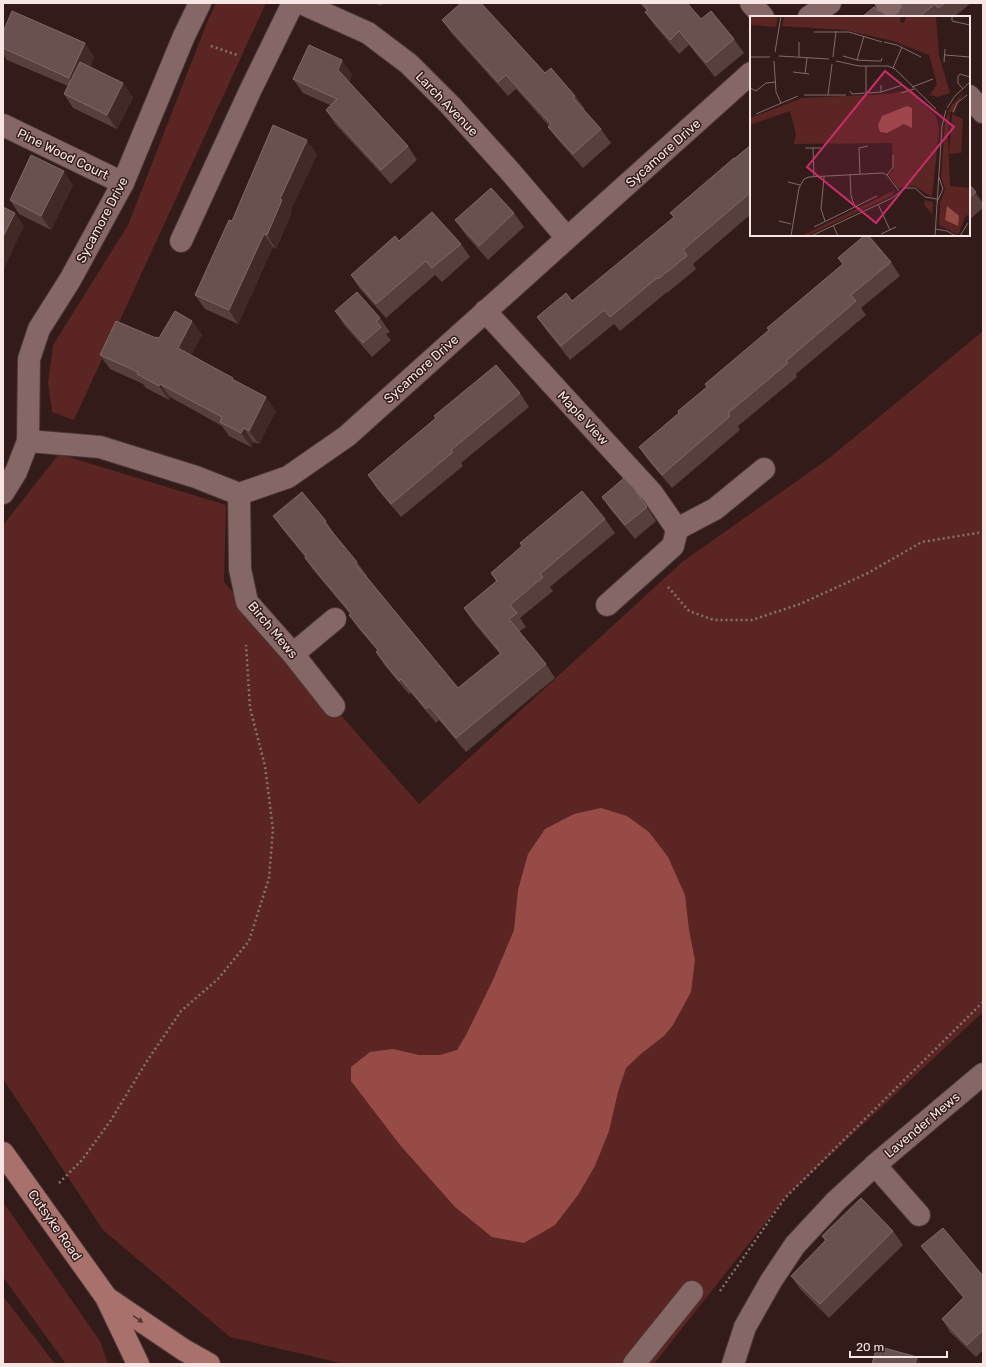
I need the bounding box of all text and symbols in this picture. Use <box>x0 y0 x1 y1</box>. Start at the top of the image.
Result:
inset map <box>750 16 970 236</box>
street label: Larch Avenue <box>413 69 481 139</box>
street label: Sycamore Drive <box>623 116 703 190</box>
street label: Pine Wood Court <box>15 125 111 183</box>
street label: Sycamore Drive <box>73 175 131 265</box>
street label: Sycamore Drive <box>381 332 461 406</box>
street label: Maple View <box>554 388 612 448</box>
street label: Birch Mews <box>245 599 301 662</box>
street label: Lavender Mews <box>881 1089 963 1161</box>
street label: Cutsyke Road <box>25 1187 85 1263</box>
one-way arrow <box>133 1315 144 1323</box>
scale bar <box>850 1333 947 1359</box>
text: 20 m <box>856 1340 884 1354</box>

